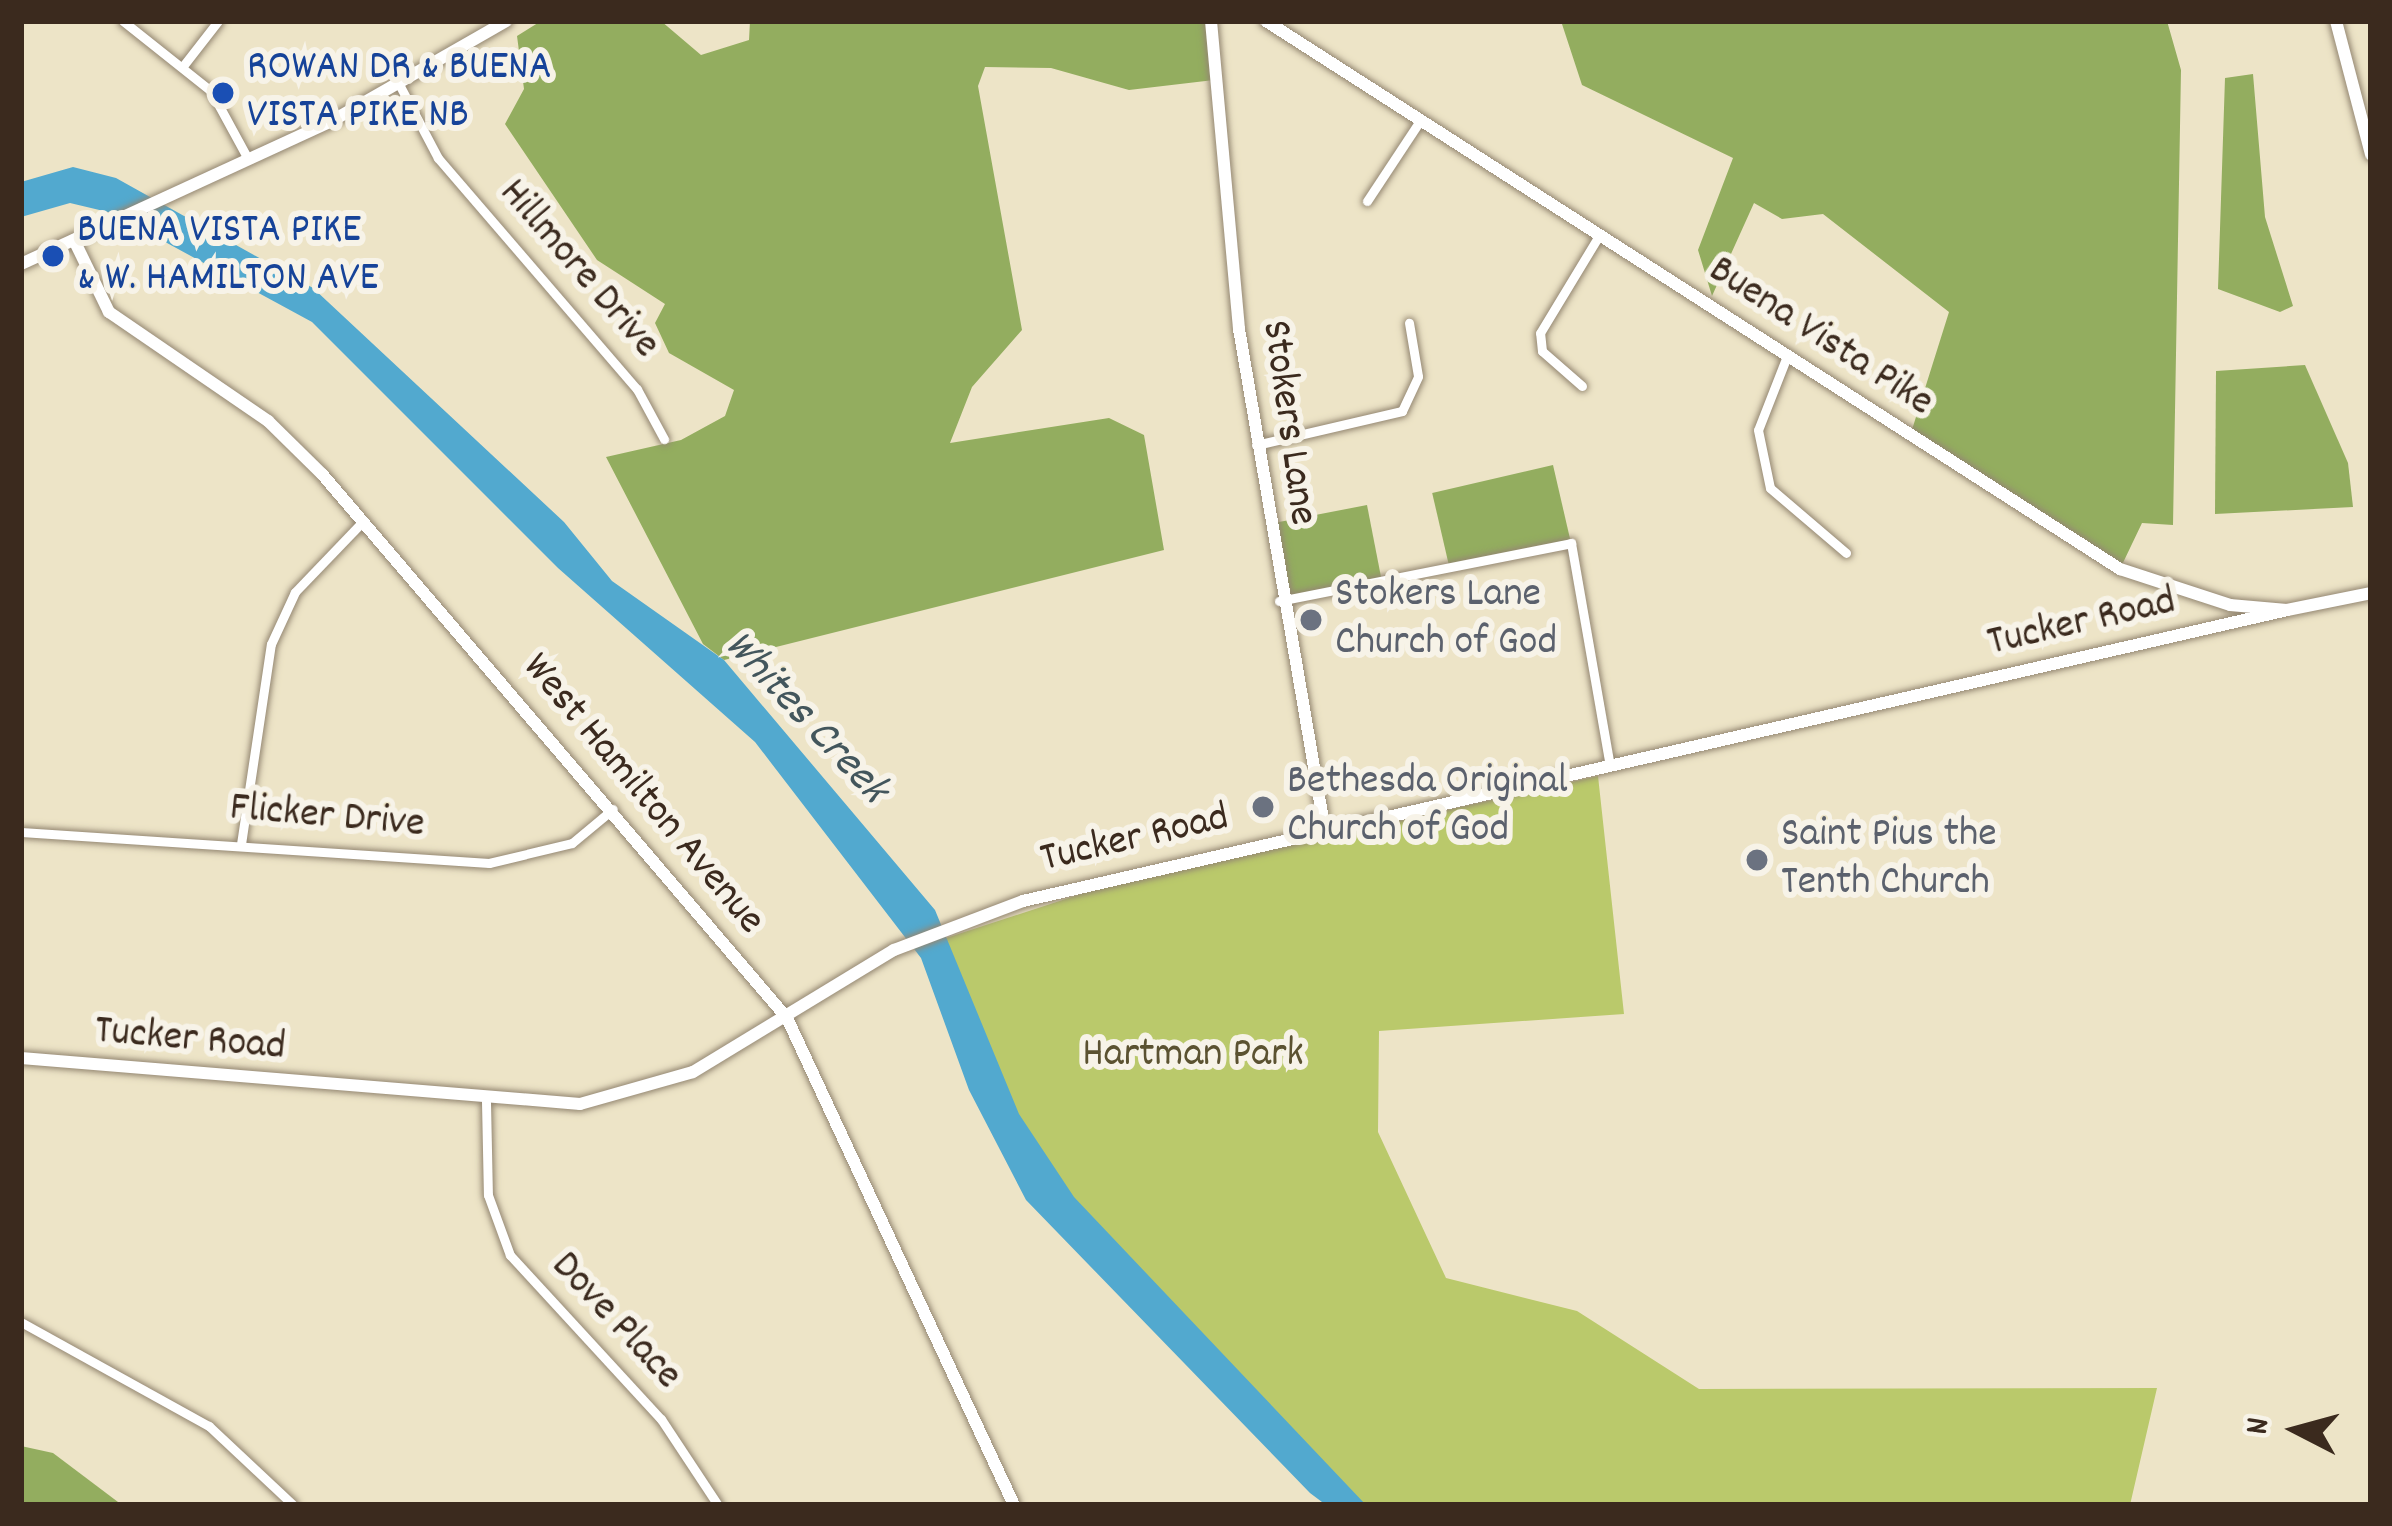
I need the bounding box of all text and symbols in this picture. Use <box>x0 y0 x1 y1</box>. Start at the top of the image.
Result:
place label: ROWAN DR & BUENA VISTA PIKE NB <box>247 44 552 142</box>
marker: ROWAN DR & BUENA VISTA PIKE NB <box>210 80 236 106</box>
street label: Hillmore Drive <box>486 170 670 370</box>
place label: BUENA VISTA PIKE & W. HAMILTON AVE <box>77 207 379 306</box>
marker: BUENA VISTA PIKE & W. HAMILTON AVE <box>40 243 66 269</box>
street label: Buena Vista Pike <box>1698 247 1942 429</box>
street label: Stokers Lane <box>1248 317 1326 529</box>
place label: Stokers Lane Church of God <box>1335 571 1557 670</box>
street label: Tucker Road <box>1983 578 2181 670</box>
marker: Stokers Lane Church of God <box>1298 607 1324 633</box>
water label: Whites Creek <box>710 621 898 817</box>
street label: West Hamilton Avenue <box>510 644 774 946</box>
place label: Bethesda Original Church of God <box>1287 758 1568 856</box>
street label: Flicker Drive <box>228 784 426 852</box>
street label: Tucker Road <box>1036 794 1234 886</box>
marker: Bethesda Original Church of God <box>1250 794 1276 820</box>
place label: Saint Pius the Tenth Church <box>1781 811 1997 910</box>
marker: Saint Pius the Tenth Church <box>1744 847 1770 873</box>
street label: Tucker Road <box>93 1008 287 1074</box>
park label: Hartman Park <box>1082 1031 1304 1081</box>
street label: Dove Place <box>539 1243 691 1401</box>
north arrow <box>2236 1370 2356 1490</box>
text: N <box>2235 1416 2284 1437</box>

